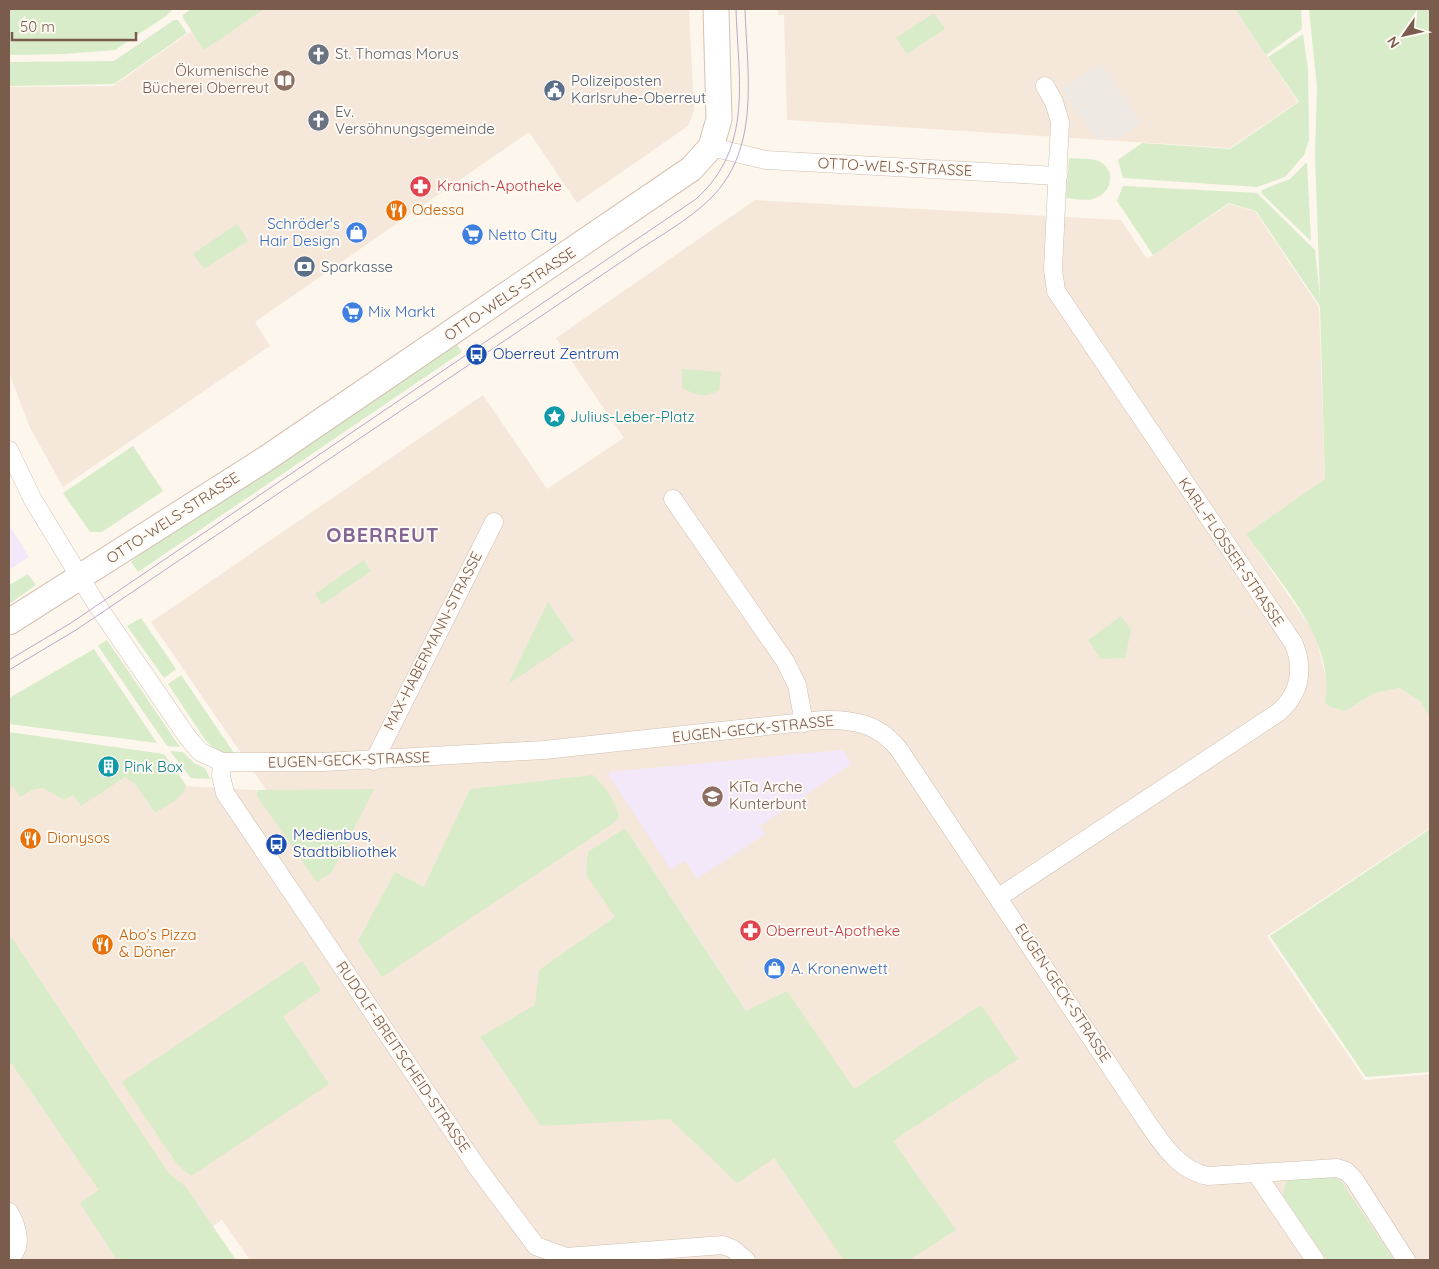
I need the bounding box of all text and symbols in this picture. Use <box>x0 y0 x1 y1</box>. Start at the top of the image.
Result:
scale bar <box>12 10 136 42</box>
north arrow <box>1379 10 1429 60</box>
text: 50 m <box>20 17 55 36</box>
text: N <box>1383 33 1404 52</box>
church icon: St. Thomas Morus <box>307 42 331 66</box>
place label: St. Thomas Morus <box>335 44 459 63</box>
place label: Ökumenische Bücherei Oberreut <box>142 61 269 97</box>
library icon: Ökumenische Bücherei Oberreut <box>273 68 297 92</box>
place label: Polizeiposten Karlsruhe-Oberreut <box>571 71 706 107</box>
public building icon: Polizeiposten Karlsruhe-Oberreut <box>543 78 567 102</box>
place label: Ev. Versöhnungsgemeinde <box>335 102 495 138</box>
church icon: Ev. Versöhnungsgemeinde <box>307 109 331 133</box>
street label: OTTO-WELS-STRASSE <box>817 153 973 180</box>
pharmacy icon: Kranich-Apotheke <box>409 174 433 198</box>
place label: Kranich-Apotheke <box>437 176 562 195</box>
restaurant icon: Odessa <box>384 198 408 222</box>
place label: Odessa <box>412 200 464 219</box>
place label: Schröder's Hair Design <box>259 214 340 250</box>
shop icon: Schröder's Hair Design <box>344 221 368 245</box>
supermarket icon: Netto City <box>460 223 484 247</box>
place label: Netto City <box>488 225 557 244</box>
street label: OTTO-WELS-STRASSE <box>440 242 579 345</box>
bank icon: Sparkasse <box>293 255 317 279</box>
place label: Sparkasse <box>321 257 393 276</box>
supermarket icon: Mix Markt <box>340 300 364 324</box>
place label: Mix Markt <box>368 302 435 321</box>
bus stop icon: Oberreut Zentrum <box>465 342 489 366</box>
place label: Oberreut Zentrum <box>493 344 619 363</box>
place icon: Julius-Leber-Platz <box>542 405 566 429</box>
place label: Julius-Leber-Platz <box>570 407 695 426</box>
street label: OTTO-WELS-STRASSE <box>103 467 243 568</box>
street label: KARL-FLÖSSER-STRASSE <box>1174 474 1288 630</box>
district label: OBERREUT <box>326 522 440 547</box>
street label: MAX-HABERMANN-STRASSE <box>379 548 486 733</box>
street label: EUGEN-GECK-STRASSE <box>671 711 835 746</box>
street label: EUGEN-GECK-STRASSE <box>268 747 430 772</box>
building icon: Pink Box <box>96 755 120 779</box>
place label: Pink Box <box>124 757 183 776</box>
place label: KiTa Arche Kunterbunt <box>729 777 807 813</box>
school or university icon: KiTa Arche Kunterbunt <box>701 784 725 808</box>
place label: Medienbus, Stadtbibliothek <box>293 825 397 861</box>
restaurant icon: Dionysos <box>19 826 43 850</box>
place label: Dionysos <box>47 828 110 847</box>
bus stop icon: Medienbus, Stadtbibliothek <box>265 832 289 856</box>
pharmacy icon: Oberreut-Apotheke <box>738 919 762 943</box>
street label: EUGEN-GECK-STRASSE <box>1011 920 1116 1066</box>
place label: Oberreut-Apotheke <box>766 921 900 940</box>
place label: Abo's Pizza & Döner <box>119 925 197 961</box>
restaurant icon: Abo's Pizza & Döner <box>91 932 115 956</box>
street label: RUDOLF-BREITSCHEID-STRASSE <box>332 957 475 1156</box>
shop icon: A. Kronenwett <box>763 957 787 981</box>
place label: A. Kronenwett <box>791 959 888 978</box>

